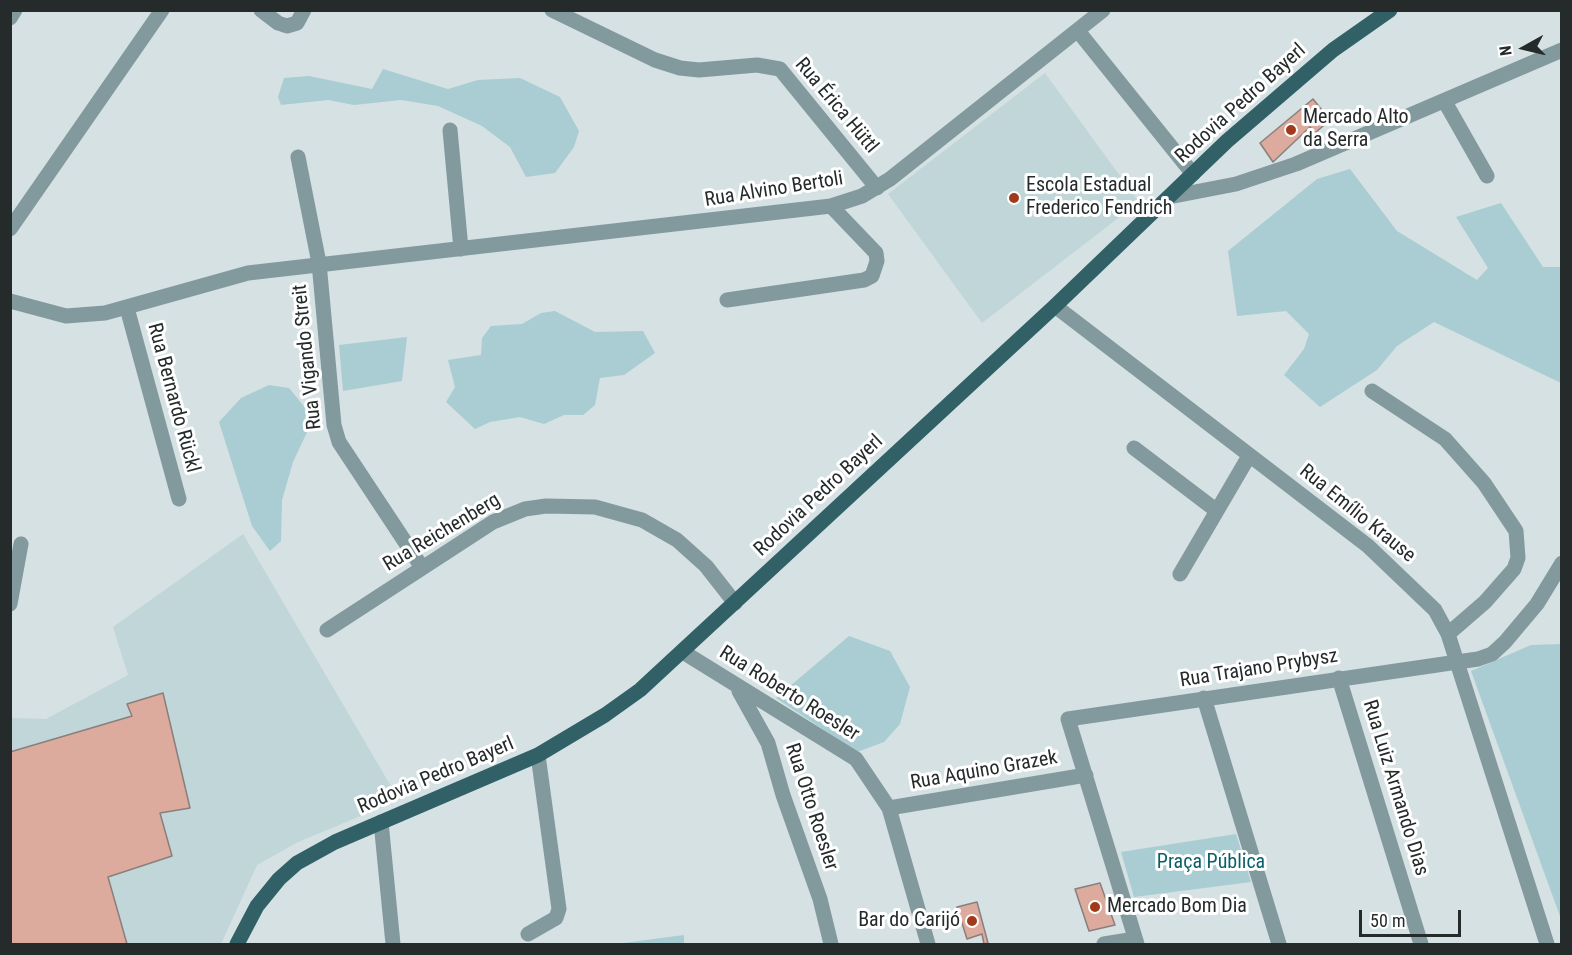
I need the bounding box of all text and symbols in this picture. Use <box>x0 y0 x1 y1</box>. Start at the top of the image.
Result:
north arrow <box>1494 18 1554 78</box>
street label: Rodovia Pedro Bayerl <box>1171 39 1311 169</box>
text: N <box>1496 44 1516 57</box>
street label: Rua Érica Hüttl <box>789 53 883 159</box>
place label: Mercado Alto da Serra <box>1303 106 1409 153</box>
marker: Mercado Alto da Serra <box>1284 123 1298 137</box>
street label: Rua Alvino Bertoli <box>703 167 845 213</box>
place label: Escola Estadual Frederico Fendrich <box>1026 174 1172 221</box>
marker: Escola Estadual Frederico Fendrich <box>1007 191 1021 205</box>
street label: Rua Vigando Streit <box>288 283 328 431</box>
street label: Rua Bernardo Rückl <box>142 321 204 475</box>
street label: Rodovia Pedro Bayerl <box>750 430 888 562</box>
street label: Rua Emílio Krause <box>1294 460 1420 568</box>
street label: Rua Reichenberg <box>379 489 505 577</box>
street label: Rua Roberto Roesler <box>715 641 863 747</box>
street label: Rua Trajano Prybysz <box>1178 645 1340 693</box>
street label: Rua Luiz Armando Dias <box>1357 697 1433 879</box>
street label: Rodovia Pedro Bayerl <box>354 732 518 820</box>
street label: Rua Otto Roesler <box>779 741 843 873</box>
street label: Rua Aquino Grazek <box>909 746 1059 796</box>
park label: Praça Pública <box>1157 851 1265 875</box>
place label: Mercado Bom Dia <box>1107 895 1247 919</box>
scale bar <box>1362 898 1464 936</box>
marker: Mercado Bom Dia <box>1088 900 1102 914</box>
place label: Bar do Carijó <box>858 909 960 933</box>
text: 50 m <box>1370 910 1405 931</box>
marker: Bar do Carijó <box>965 914 979 928</box>

